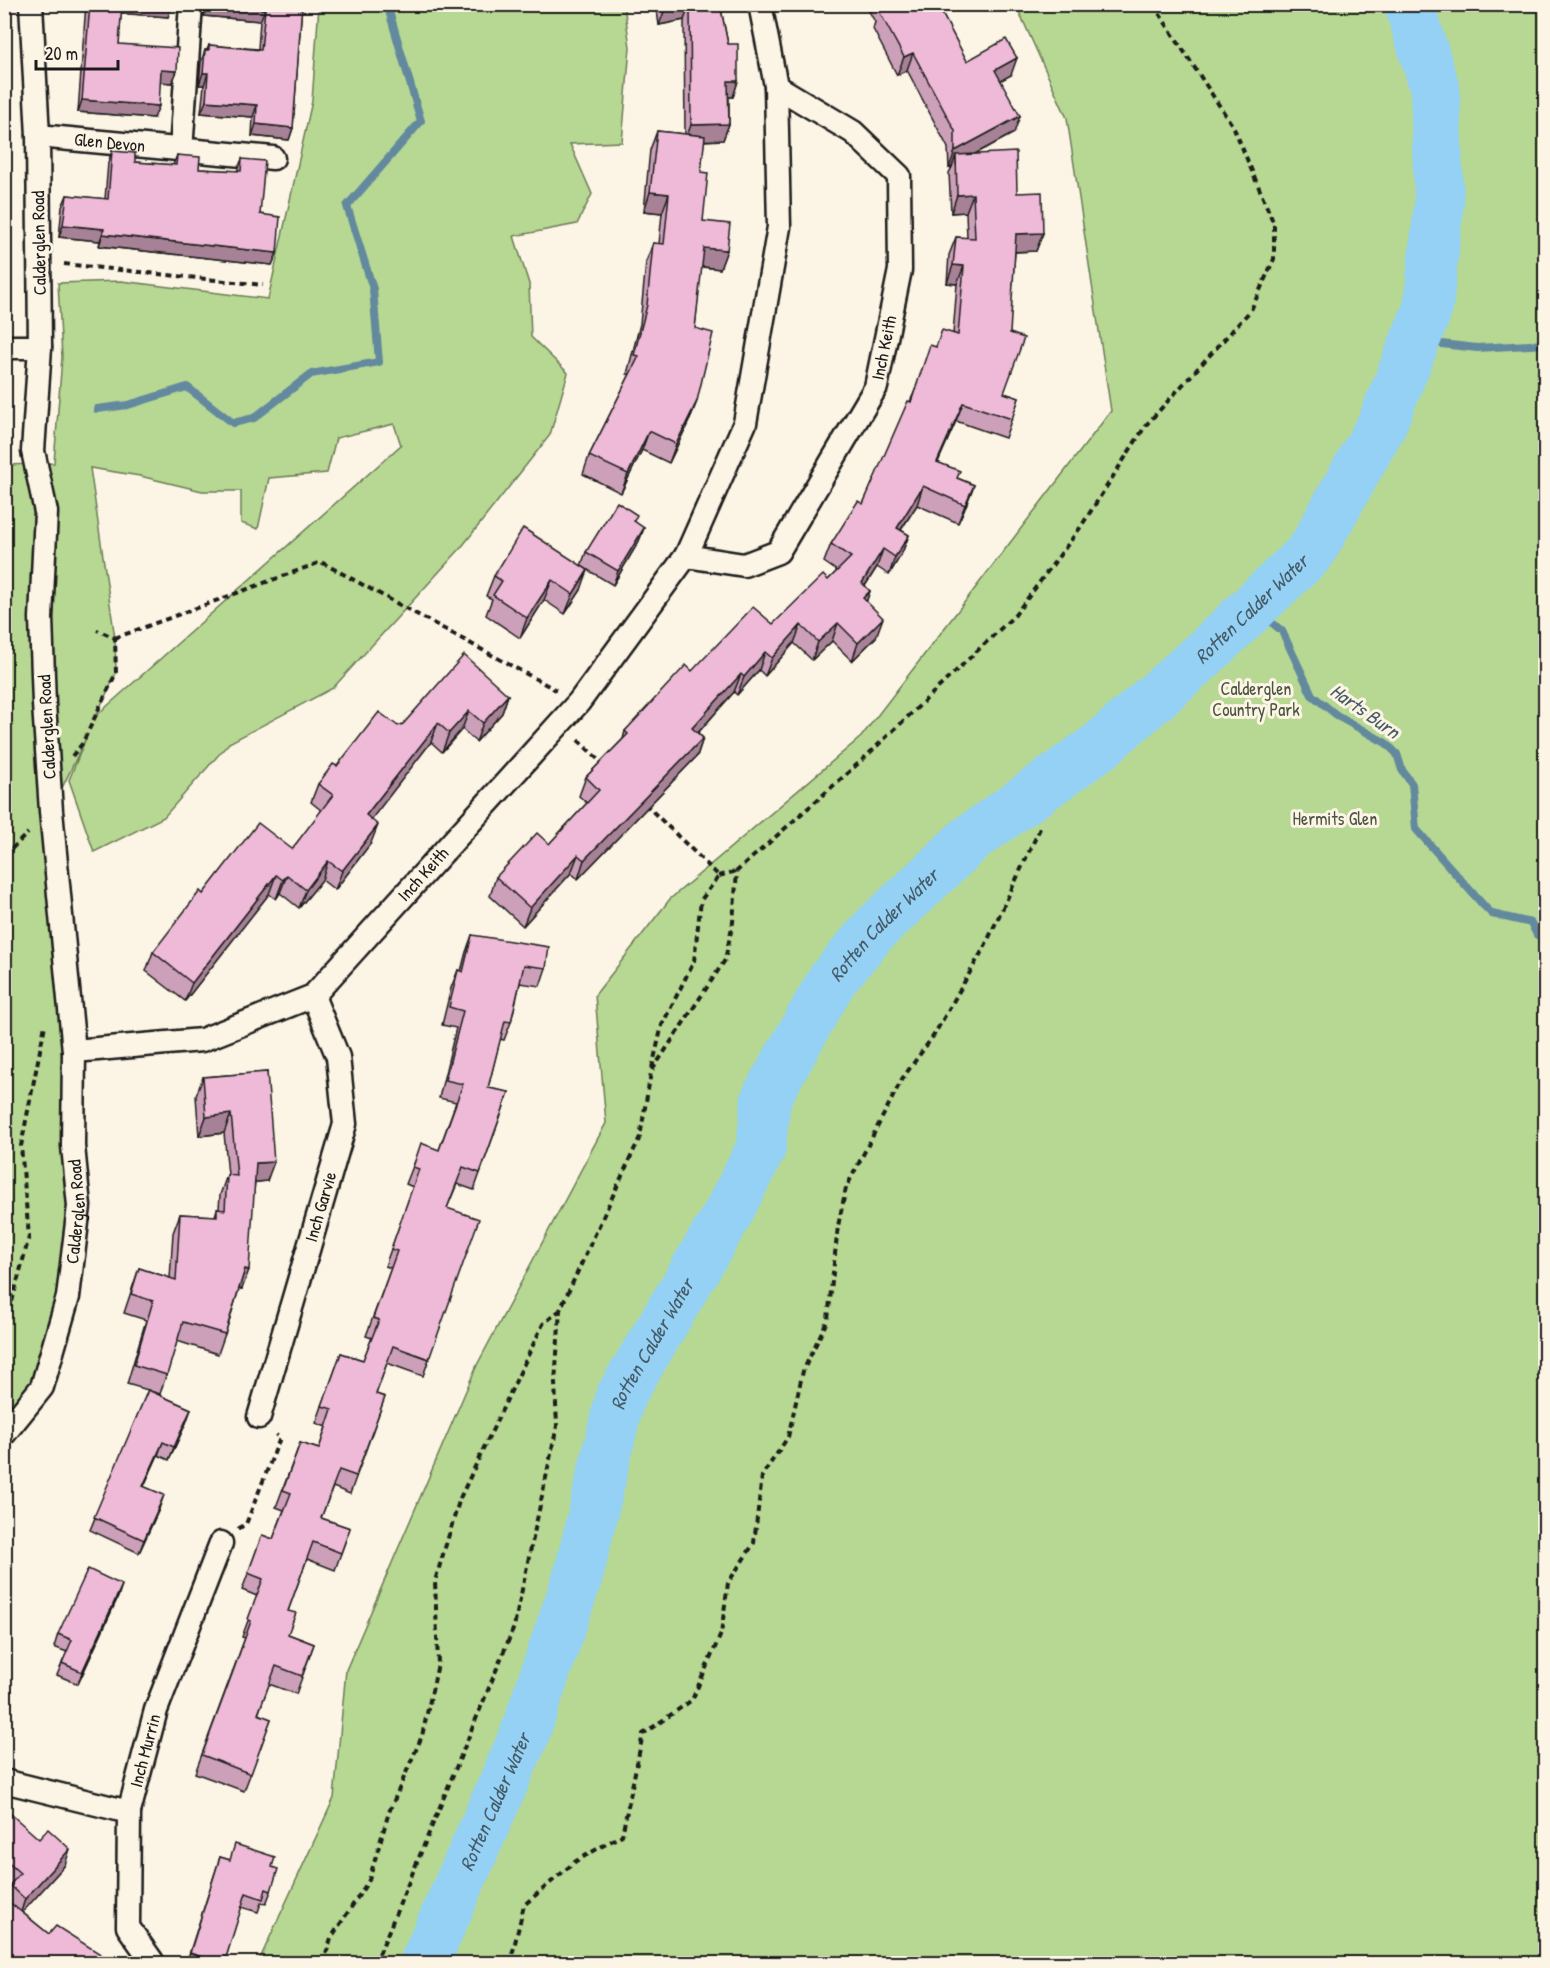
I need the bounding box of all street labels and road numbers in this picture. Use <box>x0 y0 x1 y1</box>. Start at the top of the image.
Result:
street label: Glen Devon <box>73 126 146 158</box>
street label: Calderglen Road <box>25 191 52 296</box>
street label: Inch Keith <box>865 313 902 382</box>
street label: Calderglen Road <box>31 674 62 780</box>
street label: Inch Keith <box>392 841 454 907</box>
street label: Calderglen Road <box>59 1158 91 1265</box>
street label: Inch Garvie <box>298 1169 342 1245</box>
street label: Inch Murrin <box>123 1711 166 1790</box>

